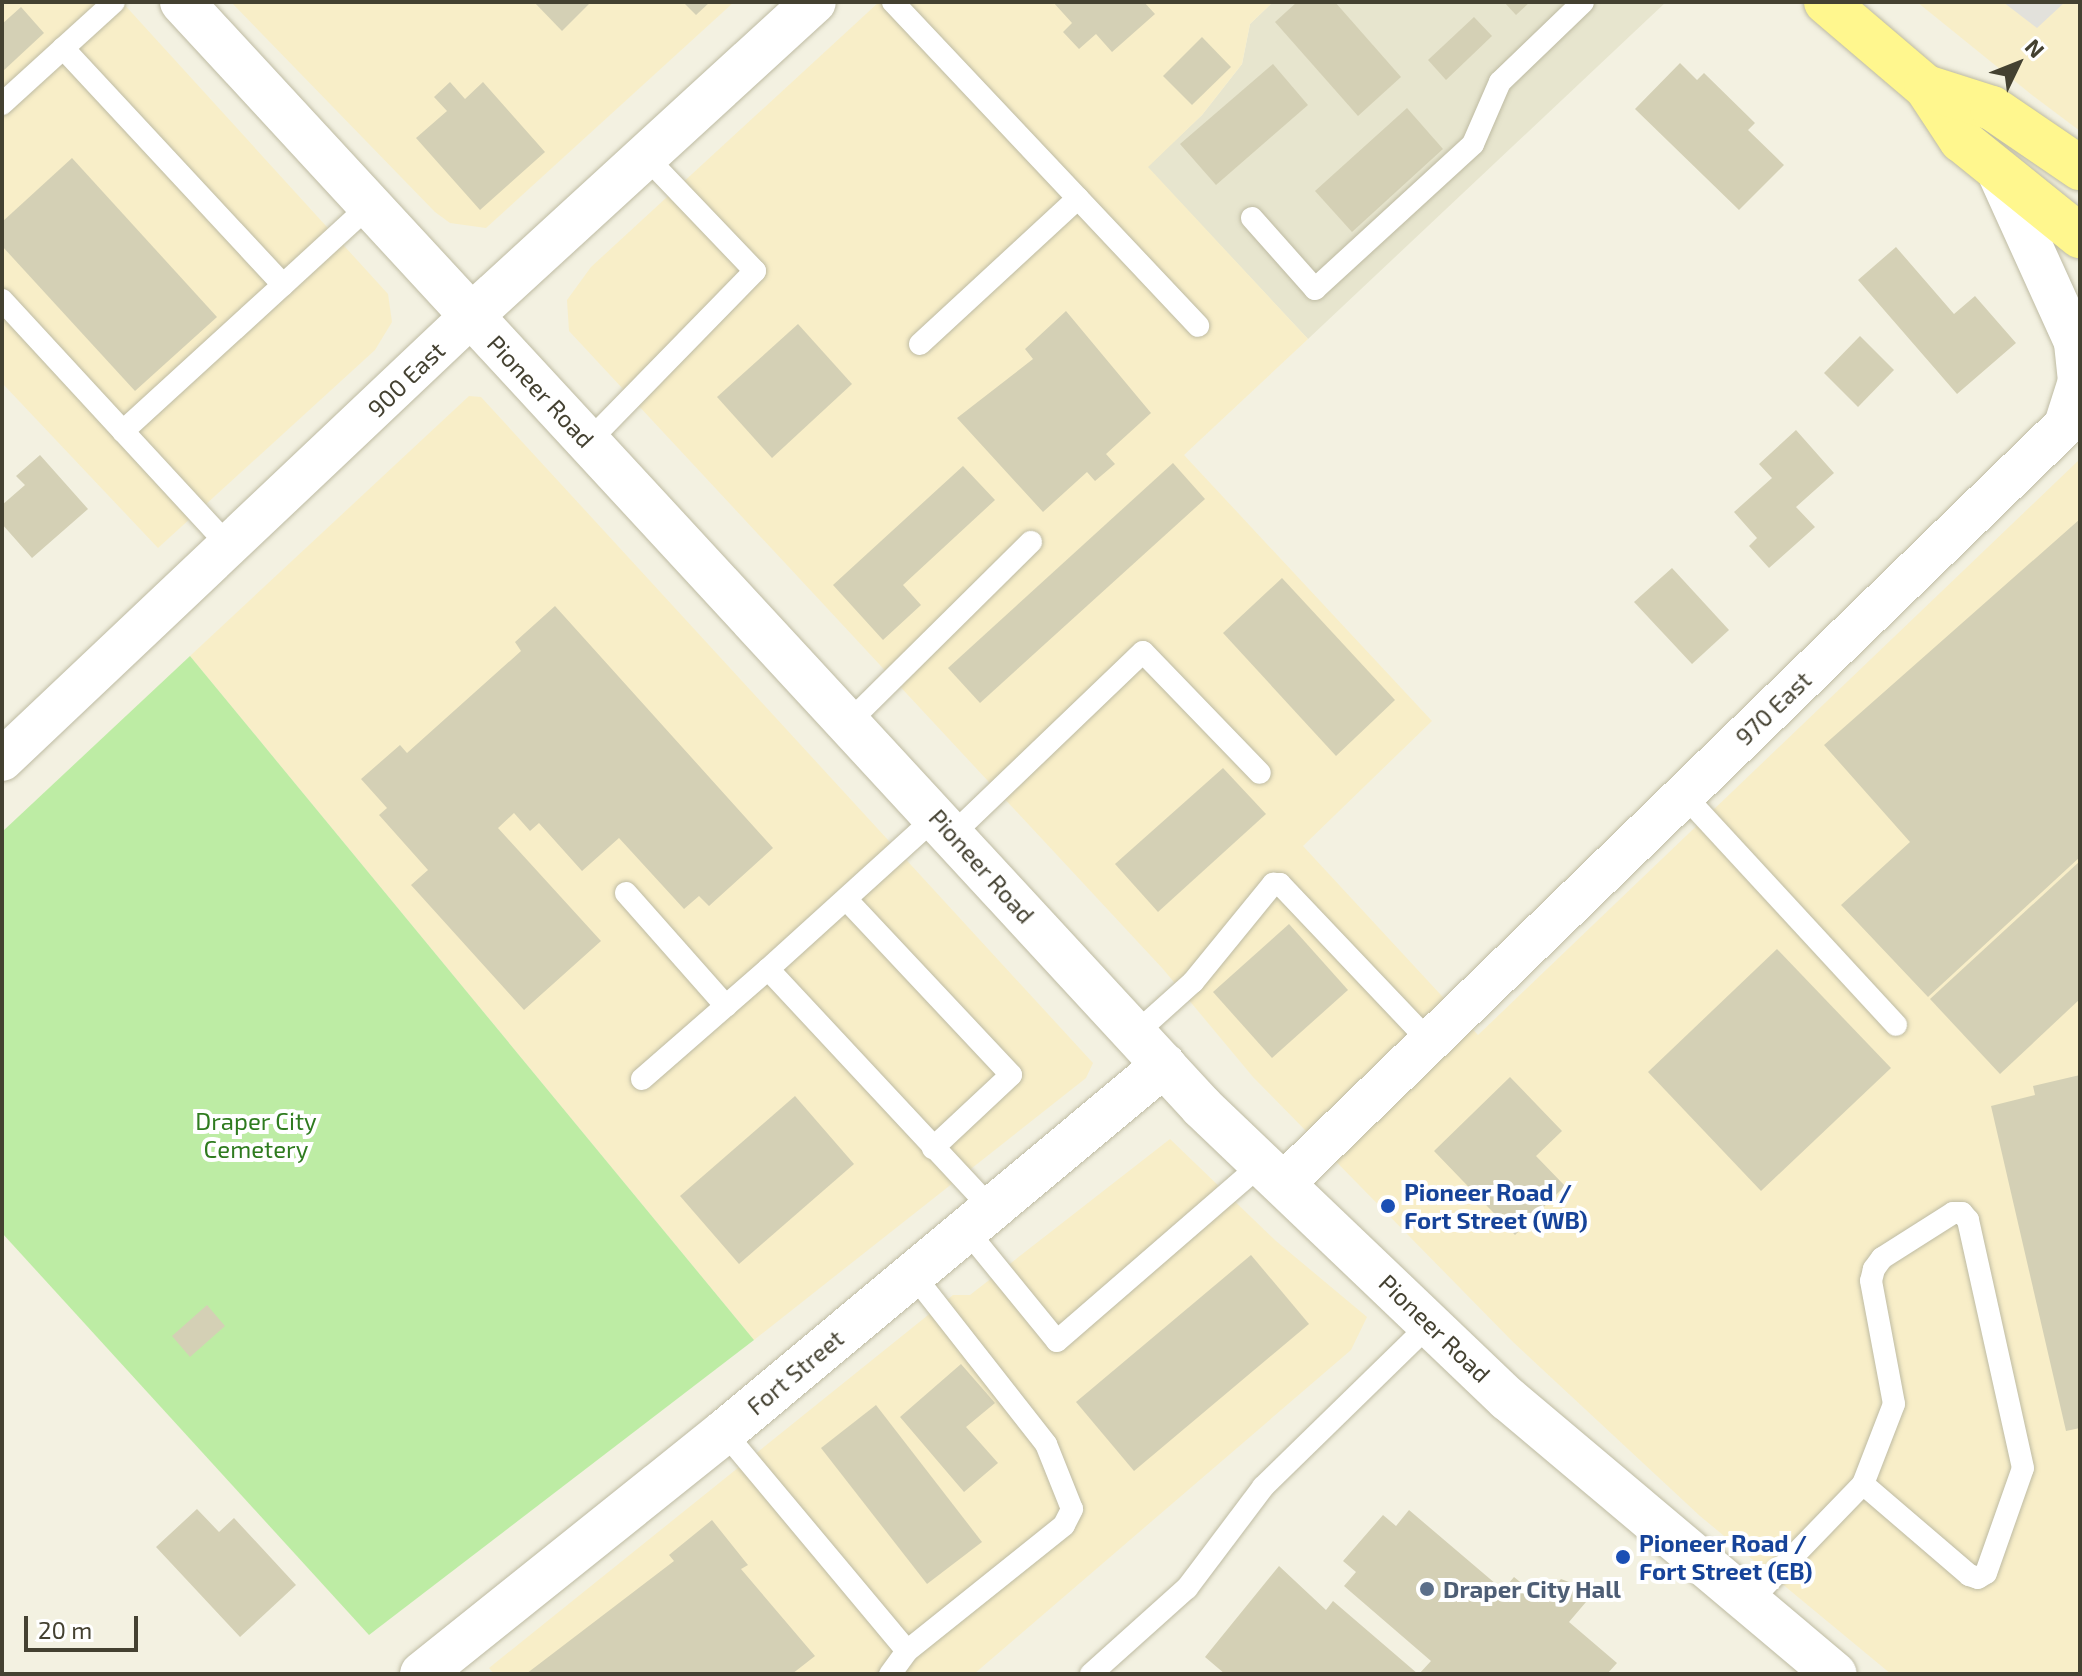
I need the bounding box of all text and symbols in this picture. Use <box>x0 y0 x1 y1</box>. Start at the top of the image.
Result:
north arrow <box>1978 24 2058 104</box>
text: N <box>2021 33 2050 62</box>
street label: Pioneer Road <box>481 329 601 453</box>
street label: 900 East <box>361 335 451 423</box>
street label: 970 East <box>1729 665 1817 751</box>
street label: Pioneer Road <box>923 803 1041 929</box>
park label: Draper City Cemetery <box>195 1107 317 1163</box>
place label: Pioneer Road / Fort Street (WB) <box>1404 1178 1588 1234</box>
marker: Pioneer Road / Fort Street (WB) <box>1379 1197 1397 1215</box>
street label: Pioneer Road <box>1373 1268 1497 1388</box>
street label: Fort Street <box>741 1323 849 1421</box>
place label: Pioneer Road / Fort Street (EB) <box>1639 1529 1813 1585</box>
marker: Pioneer Road / Fort Street (EB) <box>1614 1548 1632 1566</box>
place label: Draper City Hall <box>1443 1575 1622 1603</box>
marker: Draper City Hall <box>1418 1580 1436 1598</box>
scale bar <box>28 1600 142 1650</box>
text: 20 m <box>38 1615 92 1644</box>

